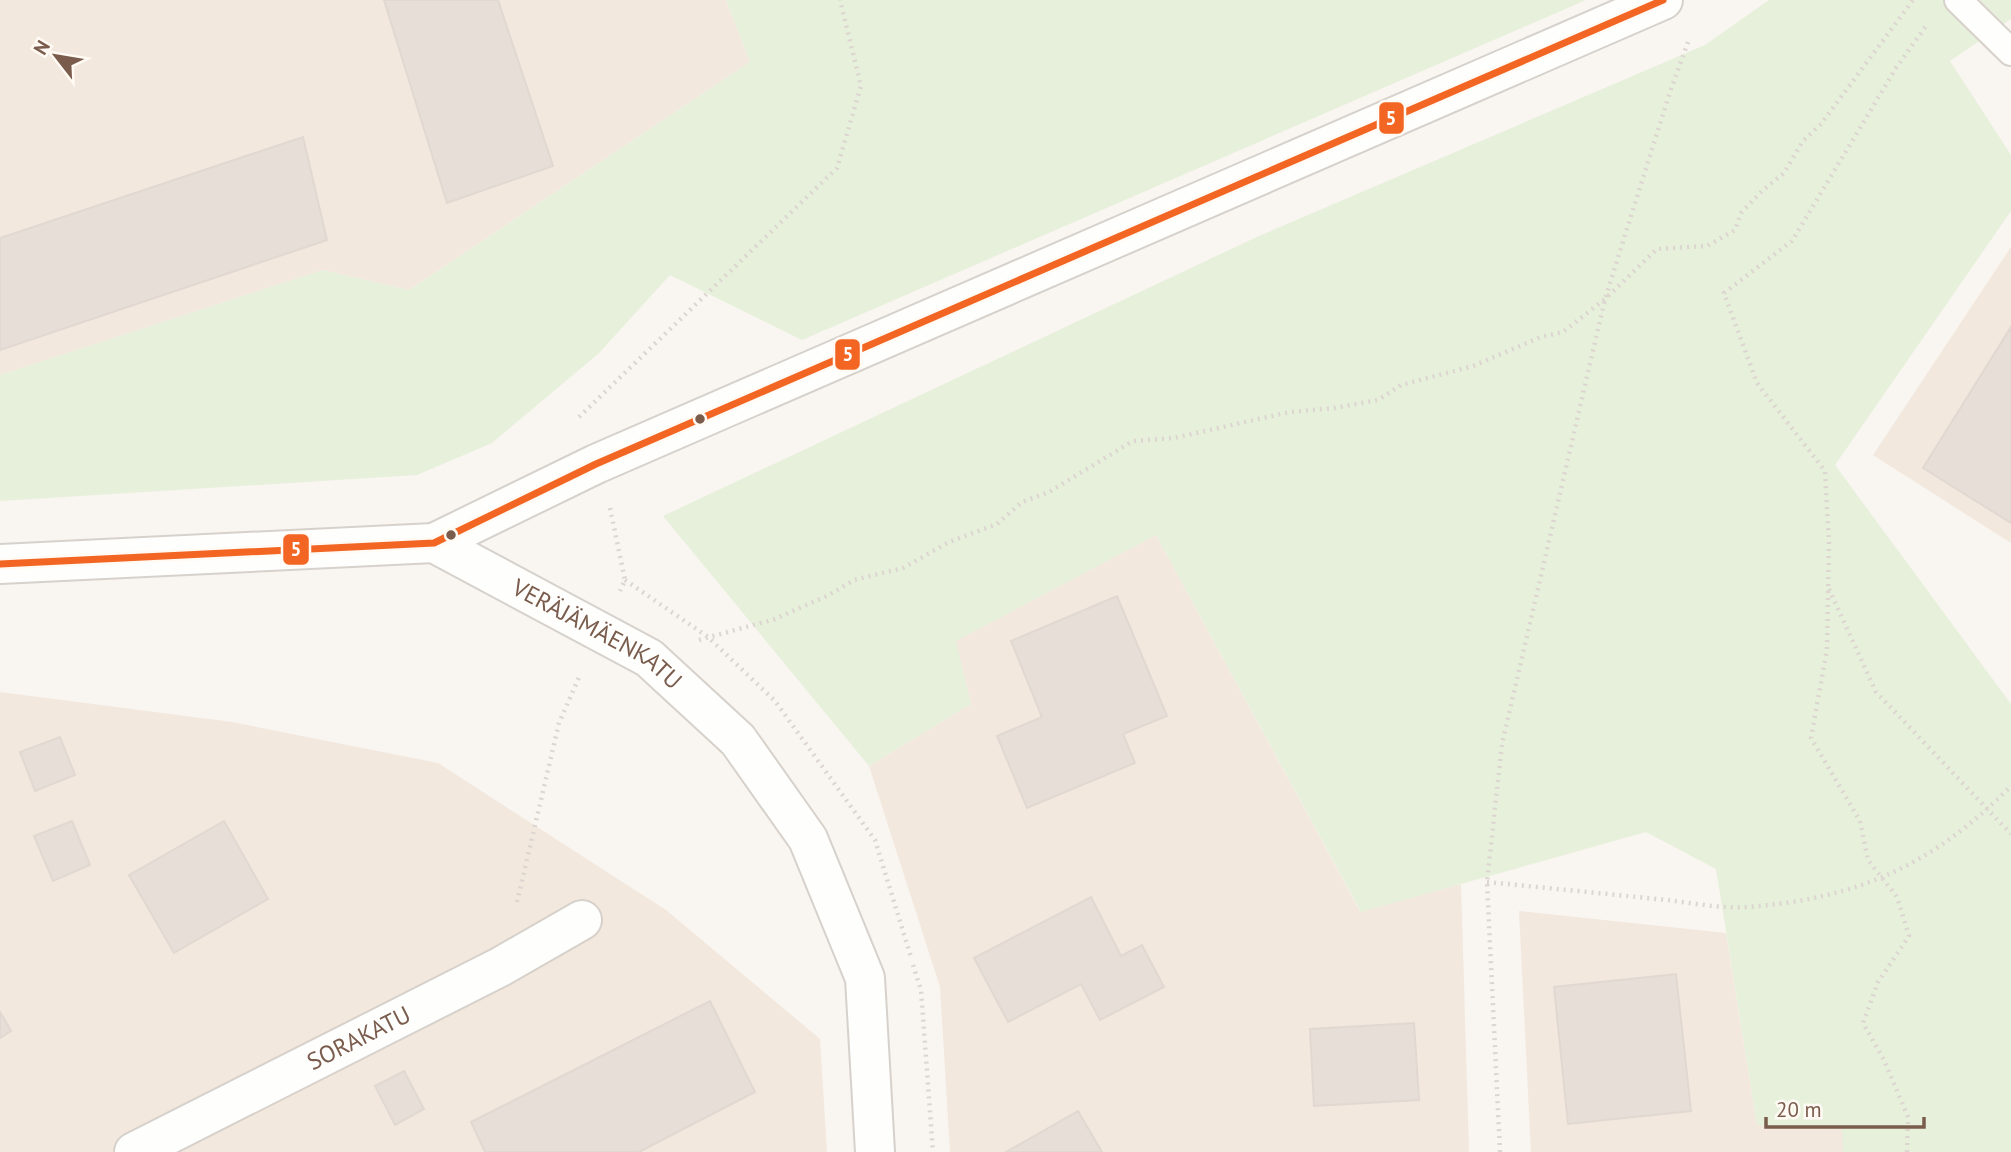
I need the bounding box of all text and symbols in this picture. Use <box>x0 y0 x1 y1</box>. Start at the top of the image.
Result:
north arrow <box>21 21 91 91</box>
text: N <box>28 36 55 59</box>
line badge: 5 <box>1378 101 1405 135</box>
text: 5 <box>1386 106 1396 130</box>
line badge: 5 <box>834 338 861 371</box>
text: 5 <box>843 342 853 366</box>
unlabelled marker <box>693 412 707 426</box>
unlabelled marker <box>444 528 458 542</box>
line badge: 5 <box>282 533 310 566</box>
text: 5 <box>291 537 301 561</box>
street label: VERÄJÄMÄENKATU <box>506 571 689 696</box>
street label: SORAKATU <box>302 999 416 1077</box>
scale bar <box>1766 1086 1924 1130</box>
text: 20 m <box>1776 1096 1822 1123</box>

